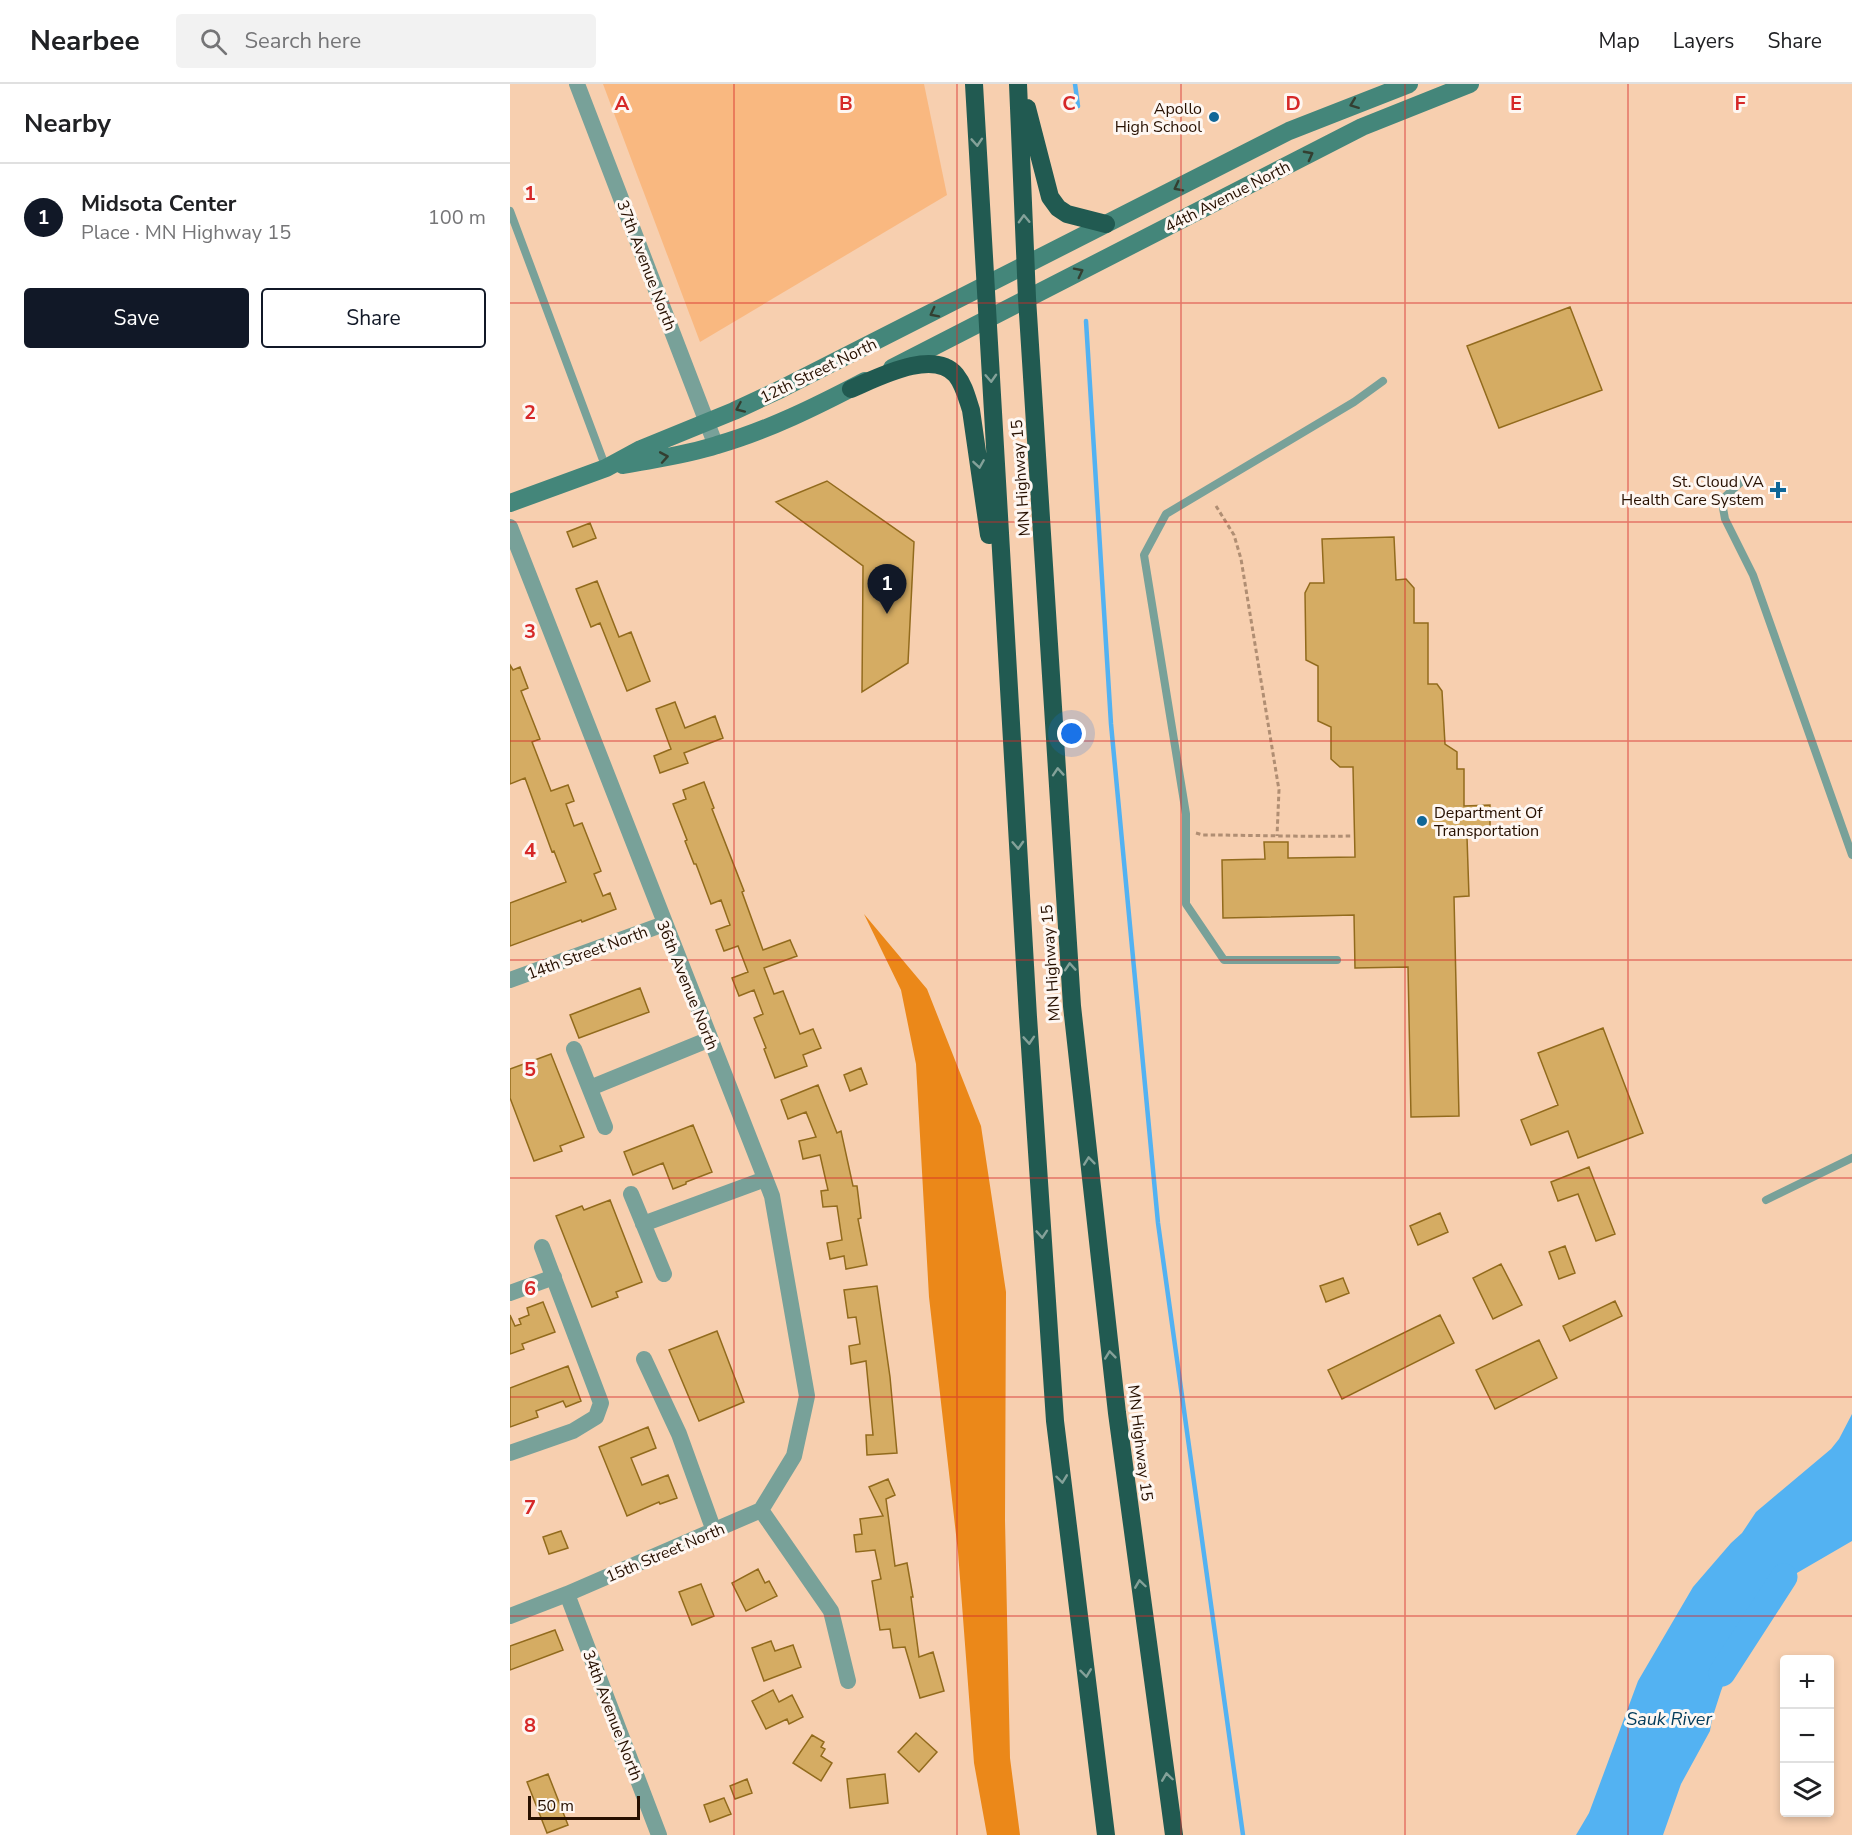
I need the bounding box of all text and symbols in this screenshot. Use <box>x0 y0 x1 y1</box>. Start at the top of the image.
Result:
search box <box>176 14 596 68</box>
text: Nearbee <box>30 22 140 60</box>
icon: search <box>197 25 230 58</box>
text: Search here <box>245 26 361 56</box>
text: Map <box>1598 27 1640 55</box>
text: Layers <box>1673 27 1734 55</box>
text: Share <box>1767 27 1822 55</box>
text: A <box>615 90 630 117</box>
text: B <box>839 90 853 117</box>
text: C <box>1062 90 1076 117</box>
text: D <box>1285 90 1301 117</box>
text: E <box>1510 90 1522 117</box>
text: F <box>1734 90 1746 117</box>
one-way arrow <box>1350 97 1360 110</box>
place label: Apollo High School <box>1115 98 1202 138</box>
text: Nearby <box>24 106 111 141</box>
marker: Apollo High School <box>1207 110 1221 124</box>
one-way arrow <box>971 138 984 147</box>
one-way arrow <box>1303 151 1313 162</box>
street label: 44th Avenue North <box>1161 156 1294 238</box>
text: 1 <box>524 180 536 207</box>
one-way arrow <box>1173 180 1184 192</box>
text: Midsota Center <box>81 189 236 219</box>
street label: 37th Avenue North <box>611 197 681 334</box>
text: 1 <box>38 204 50 231</box>
text: 100 m <box>428 204 486 231</box>
one-way arrow <box>1018 214 1030 223</box>
text: Place · MN Highway 15 <box>81 219 291 246</box>
one-way arrow <box>1073 267 1084 279</box>
button: Save <box>24 288 249 348</box>
button: Share <box>261 288 486 348</box>
one-way arrow <box>930 305 941 317</box>
street label: 12th Street North <box>756 333 880 409</box>
one-way arrow <box>984 373 997 382</box>
text: 2 <box>524 399 536 426</box>
one-way arrow <box>736 401 747 413</box>
street label: MN Highway 15 <box>1006 419 1036 537</box>
one-way arrow <box>659 451 669 464</box>
one-way arrow <box>973 459 985 468</box>
place label: St. Cloud VA Health Care System <box>1621 471 1764 511</box>
marker: St. Cloud VA Health Care System <box>1769 481 1787 499</box>
pin: 1 <box>868 564 907 614</box>
text: 3 <box>524 618 536 645</box>
your location <box>1057 719 1086 748</box>
one-way arrow <box>1051 768 1064 777</box>
place label: Department Of Transportation <box>1434 802 1543 842</box>
marker: Department Of Transportation <box>1415 814 1429 828</box>
text: 4 <box>524 837 536 864</box>
one-way arrow <box>1011 840 1024 849</box>
street label: MN Highway 15 <box>1036 904 1066 1022</box>
street label: 36th Avenue North <box>651 917 723 1054</box>
street label: 14th Street North <box>524 921 651 985</box>
one-way arrow <box>1063 963 1076 972</box>
one-way arrow <box>1023 1035 1036 1044</box>
text: 5 <box>524 1056 536 1083</box>
one-way arrow <box>1083 1157 1096 1166</box>
one-way arrow <box>1036 1230 1049 1239</box>
text: 6 <box>524 1275 536 1302</box>
one-way arrow <box>1105 1350 1117 1360</box>
street label: MN Highway 15 <box>1122 1384 1158 1503</box>
one-way arrow <box>1056 1475 1068 1484</box>
text: 7 <box>524 1494 536 1521</box>
street label: 15th Street North <box>602 1518 728 1588</box>
one-way arrow <box>1135 1579 1147 1588</box>
street label: 34th Avenue North <box>577 1647 647 1784</box>
map controls <box>1780 1655 1834 1817</box>
button: + <box>1780 1655 1834 1709</box>
one-way arrow <box>1080 1668 1092 1677</box>
water label: Sauk River <box>1626 1707 1712 1731</box>
button: − <box>1780 1709 1834 1763</box>
text: 8 <box>524 1712 536 1739</box>
button: layers <box>1780 1763 1834 1817</box>
one-way arrow <box>1161 1772 1173 1782</box>
scale bar <box>528 1793 640 1820</box>
text: 50 m <box>537 1795 574 1817</box>

